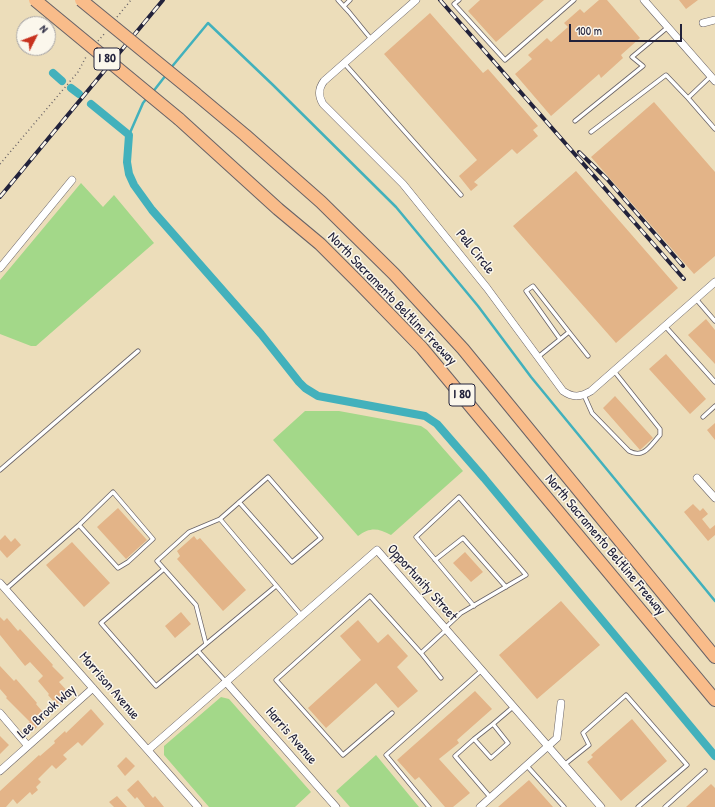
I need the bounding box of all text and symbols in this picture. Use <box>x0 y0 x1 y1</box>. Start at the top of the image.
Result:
north arrow <box>16 16 56 56</box>
scale bar <box>571 16 684 42</box>
text: N <box>37 22 51 35</box>
text: 100 m <box>576 22 602 39</box>
road number: I 80 <box>94 48 120 70</box>
street label: Pell Circle <box>452 226 498 278</box>
street label: North Sacramento Beltline Freeway <box>324 229 460 369</box>
road number: I 80 <box>449 384 475 406</box>
street label: North Sacramento Beltline Freeway <box>541 471 669 619</box>
street label: Opportunity Street <box>383 541 461 625</box>
street label: Morrison Avenue <box>75 649 143 723</box>
street label: Lee Brook Way <box>14 682 80 742</box>
street label: Harris Avenue <box>262 704 320 768</box>

